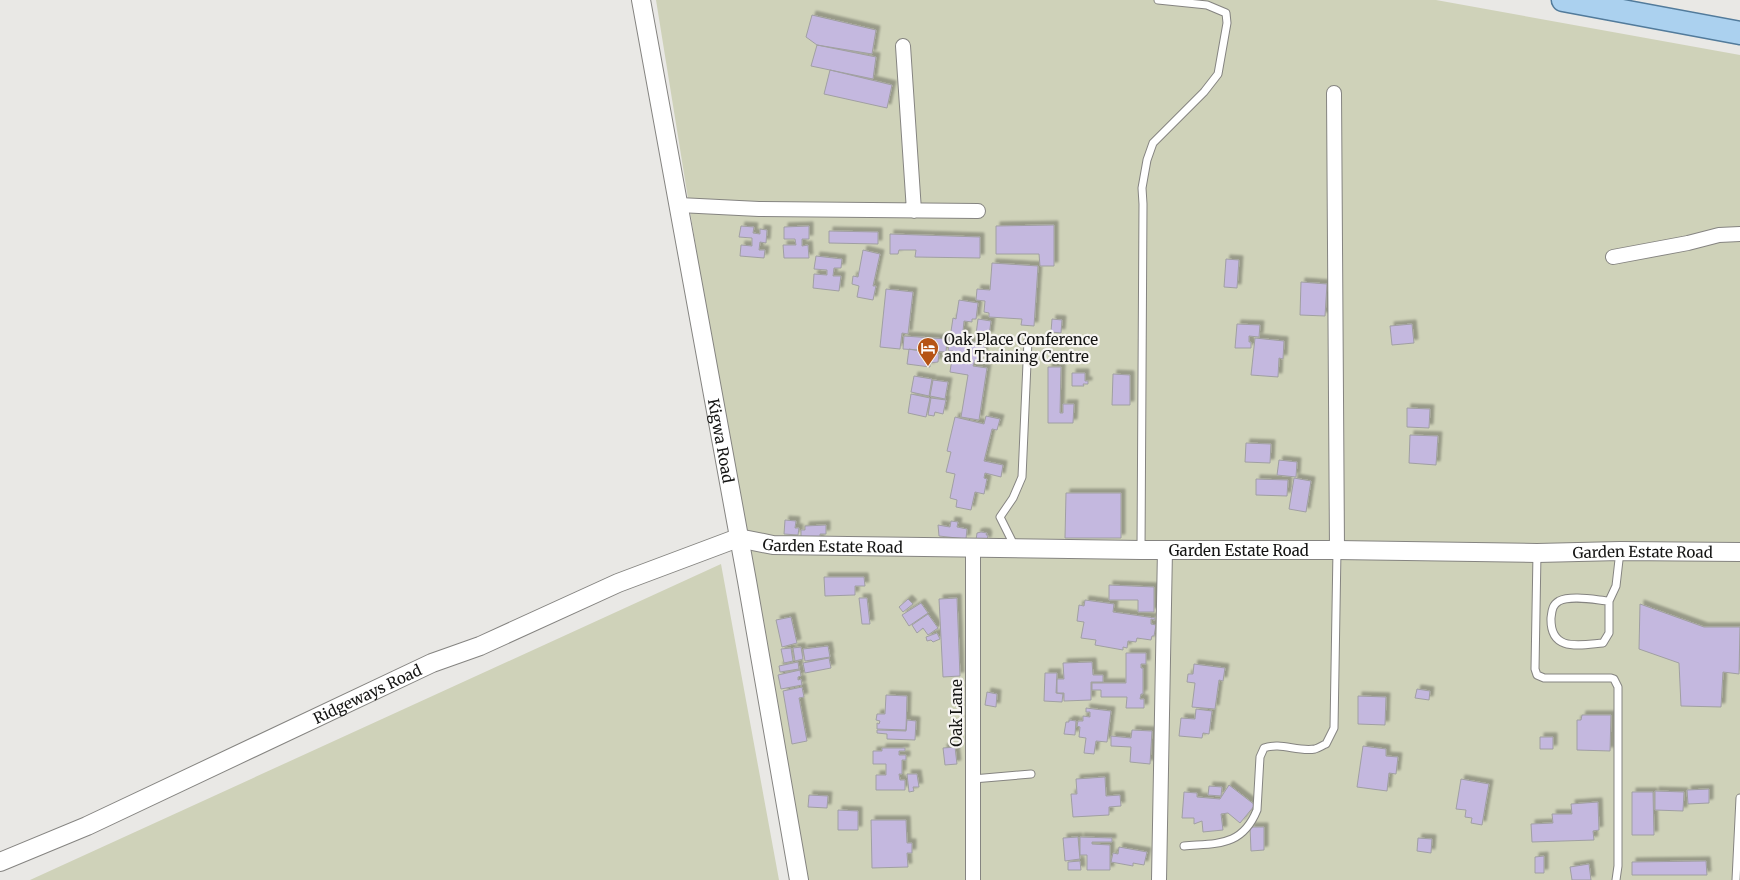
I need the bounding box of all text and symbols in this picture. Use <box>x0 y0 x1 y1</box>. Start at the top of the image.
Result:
place label: Oak Place Conference and Training Centre <box>944 330 1098 366</box>
hotel icon: Oak Place Conference and Training Centre <box>916 336 940 367</box>
street label: Kigwa Road <box>704 397 738 485</box>
street label: Garden Estate Road <box>761 534 903 556</box>
street label: Garden Estate Road <box>1169 541 1309 560</box>
street label: Garden Estate Road <box>1572 541 1713 562</box>
street label: Ridgeways Road <box>310 660 424 727</box>
street label: Oak Lane <box>947 679 966 747</box>

